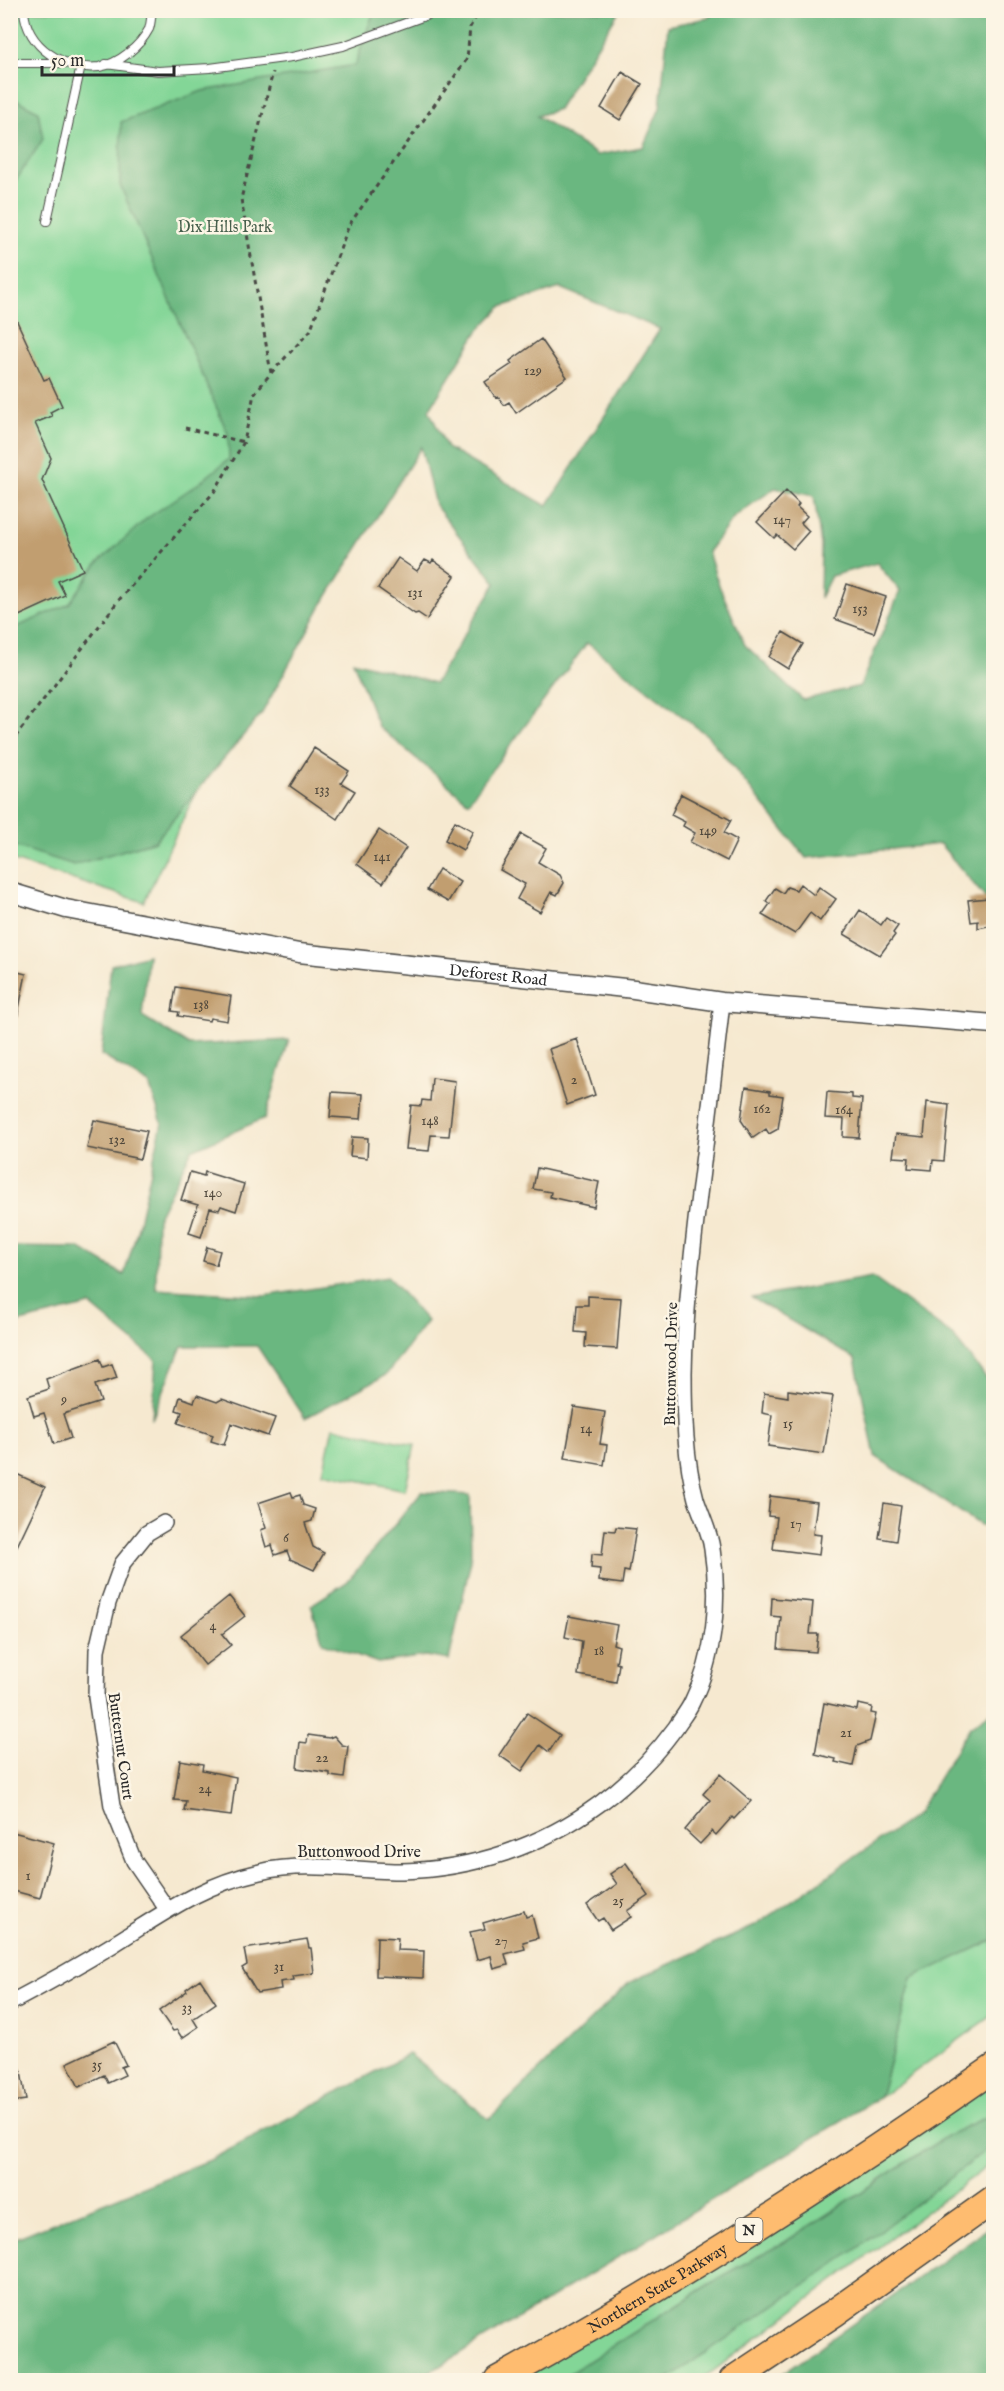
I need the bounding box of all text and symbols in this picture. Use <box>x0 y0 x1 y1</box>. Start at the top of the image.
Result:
scale bar <box>42 39 174 77</box>
text: 50 m <box>51 50 84 73</box>
park label: Dix Hills Park <box>178 218 273 238</box>
house number: 129 <box>524 362 542 380</box>
house number: 147 <box>773 511 791 529</box>
house number: 131 <box>407 584 423 602</box>
house number: 153 <box>852 600 868 618</box>
house number: 133 <box>314 781 330 799</box>
house number: 149 <box>699 822 717 840</box>
house number: 141 <box>373 848 391 866</box>
street label: Deforest Road <box>448 961 549 992</box>
house number: 138 <box>193 996 209 1014</box>
house number: 2 <box>571 1071 578 1089</box>
house number: 162 <box>753 1100 771 1118</box>
house number: 164 <box>835 1101 853 1119</box>
house number: 148 <box>421 1112 439 1130</box>
house number: 132 <box>108 1131 126 1149</box>
house number: 140 <box>204 1184 223 1202</box>
street label: Buttonwood Drive <box>661 1302 683 1426</box>
house number: 9 <box>60 1391 67 1409</box>
house number: 15 <box>783 1415 793 1433</box>
house number: 14 <box>580 1420 592 1438</box>
house number: 17 <box>790 1515 802 1533</box>
house number: 6 <box>283 1529 290 1547</box>
house number: 4 <box>210 1617 217 1635</box>
house number: 18 <box>594 1642 604 1660</box>
street label: Butternut Court <box>103 1691 138 1802</box>
house number: 21 <box>840 1724 852 1742</box>
house number: 22 <box>315 1749 329 1767</box>
house number: 24 <box>198 1780 212 1798</box>
street label: Buttonwood Drive <box>297 1843 421 1863</box>
house number: 1 <box>25 1867 31 1885</box>
house number: 25 <box>612 1892 624 1910</box>
house number: 27 <box>495 1932 507 1950</box>
house number: 31 <box>274 1958 284 1976</box>
house number: 33 <box>182 1999 192 2017</box>
house number: 35 <box>92 2056 102 2074</box>
road number: N <box>736 2218 762 2242</box>
street label: Northern State Parkway <box>585 2239 732 2339</box>

